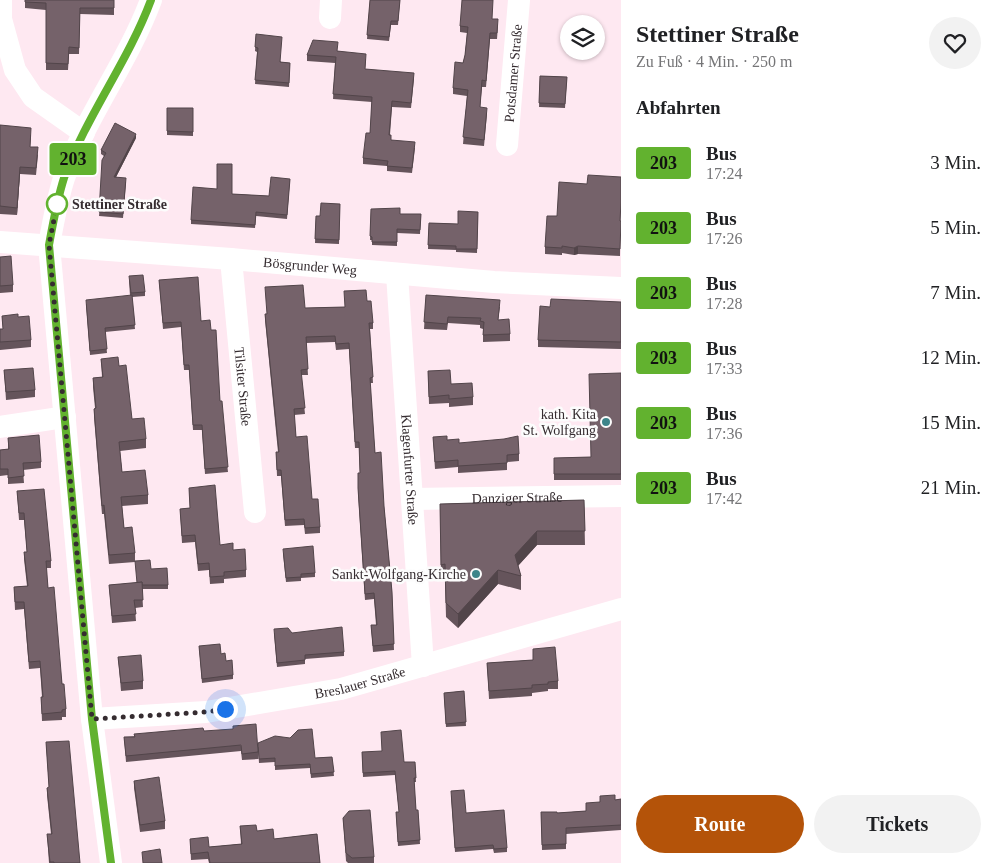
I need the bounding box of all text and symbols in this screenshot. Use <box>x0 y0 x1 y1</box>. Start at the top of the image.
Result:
map controls <box>560 15 605 60</box>
button: layers <box>560 15 605 60</box>
button: heart <box>929 17 981 69</box>
text: Stettiner Straße <box>636 21 799 47</box>
street label: Potsdamer Straße <box>502 24 525 123</box>
text: Zu Fuß · 4 Min. · 250 m <box>636 53 792 70</box>
text: Abfahrten <box>636 97 720 118</box>
line badge: 203 <box>44 143 102 175</box>
text: Bus <box>706 143 737 164</box>
text: 203 <box>60 149 87 169</box>
text: 3 Min. <box>930 152 981 173</box>
text: 203 <box>650 153 677 173</box>
text: 17:24 <box>706 165 742 182</box>
marker: Stettiner Straße <box>46 193 68 215</box>
place label: Stettiner Straße <box>72 197 167 212</box>
text: Bus <box>706 208 737 229</box>
text: 5 Min. <box>930 217 981 238</box>
text: 203 <box>650 218 677 238</box>
text: 17:26 <box>706 230 742 247</box>
street label: Bösgrunder Weg <box>263 255 357 278</box>
text: Bus <box>706 273 737 294</box>
text: 7 Min. <box>930 282 981 303</box>
text: 203 <box>650 283 677 303</box>
text: 17:28 <box>706 295 742 312</box>
text: Bus <box>706 338 737 359</box>
street label: Tilsiter Straße <box>231 346 254 427</box>
text: 12 Min. <box>921 347 981 368</box>
text: 203 <box>650 348 677 368</box>
text: 17:33 <box>706 360 742 377</box>
text: Bus <box>706 403 737 424</box>
place label: kath. Kita St. Wolfgang <box>523 407 597 438</box>
text: 15 Min. <box>921 412 981 433</box>
text: 203 <box>650 413 677 433</box>
street label: Klagenfurter Straße <box>398 414 421 525</box>
marker: kath. Kita St. Wolfgang <box>600 416 612 428</box>
text: 17:36 <box>706 425 742 442</box>
text: Bus <box>706 468 737 489</box>
text: 21 Min. <box>921 477 981 498</box>
text: 203 <box>650 478 677 498</box>
street label: Danziger Straße <box>472 490 562 506</box>
text: 17:42 <box>706 490 742 507</box>
place label: Sankt-Wolfgang-Kirche <box>332 567 466 582</box>
marker: Sankt-Wolfgang-Kirche <box>470 568 482 580</box>
street label: Breslauer Straße <box>314 664 407 701</box>
your location <box>213 697 238 722</box>
button: Route <box>636 795 804 853</box>
button: Tickets <box>814 795 981 853</box>

